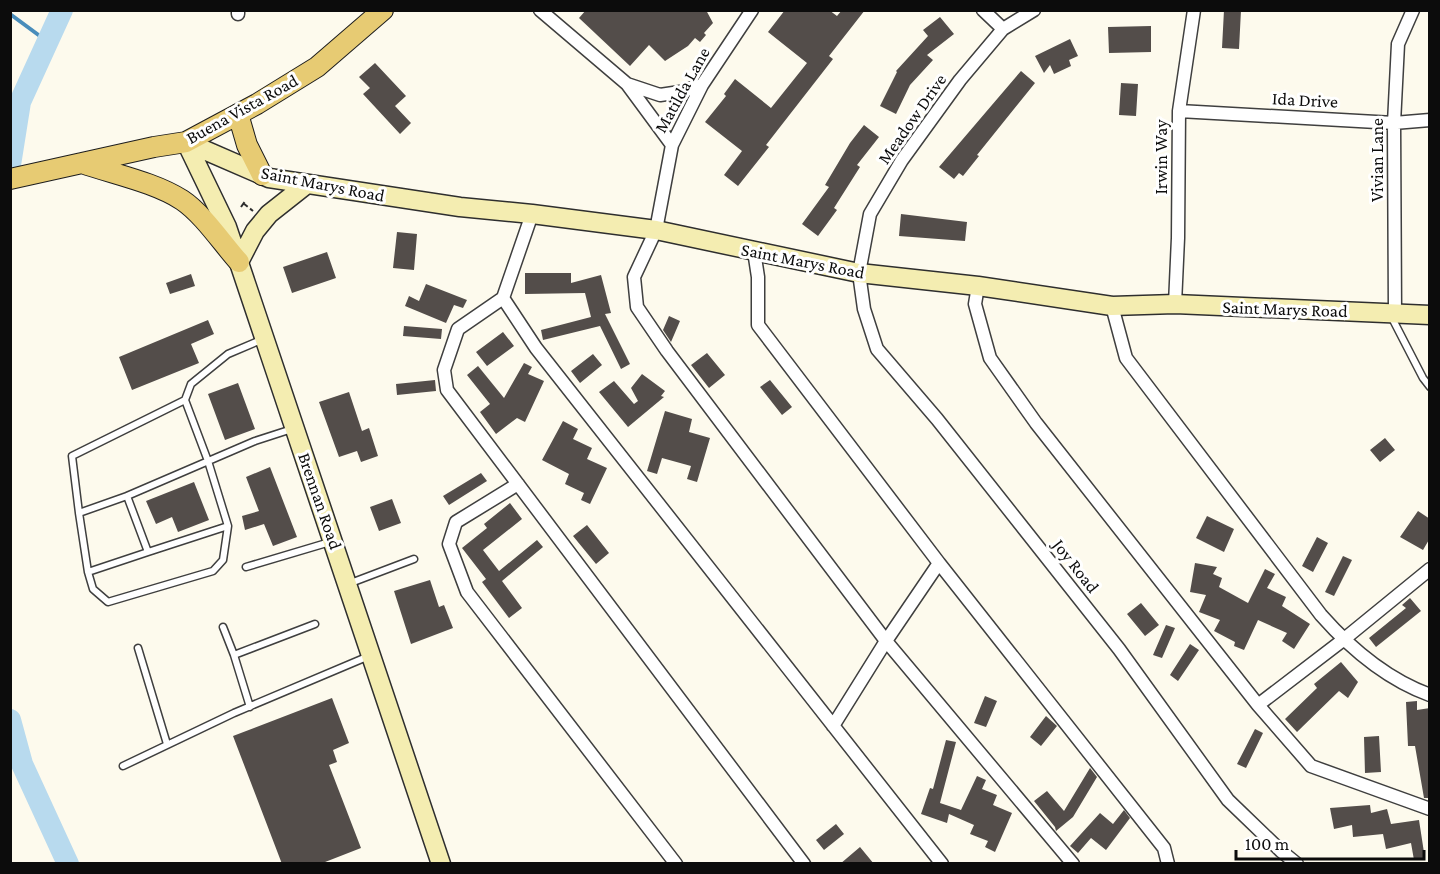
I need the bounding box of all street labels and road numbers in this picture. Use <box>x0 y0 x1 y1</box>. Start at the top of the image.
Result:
street label: Matilda Lane <box>650 44 714 136</box>
street label: Buena Vista Road <box>183 70 302 148</box>
street label: Meadow Drive <box>874 70 950 168</box>
street label: Ida Drive <box>1272 88 1338 112</box>
street label: Vivian Lane <box>1367 118 1387 202</box>
street label: Irwin Way <box>1151 119 1171 195</box>
street label: Saint Marys Road <box>260 162 387 206</box>
street label: Saint Marys Road <box>740 239 867 283</box>
street label: Saint Marys Road <box>1222 297 1348 321</box>
street label: Brennan Road <box>294 450 346 552</box>
street label: Joy Road <box>1048 534 1103 597</box>

